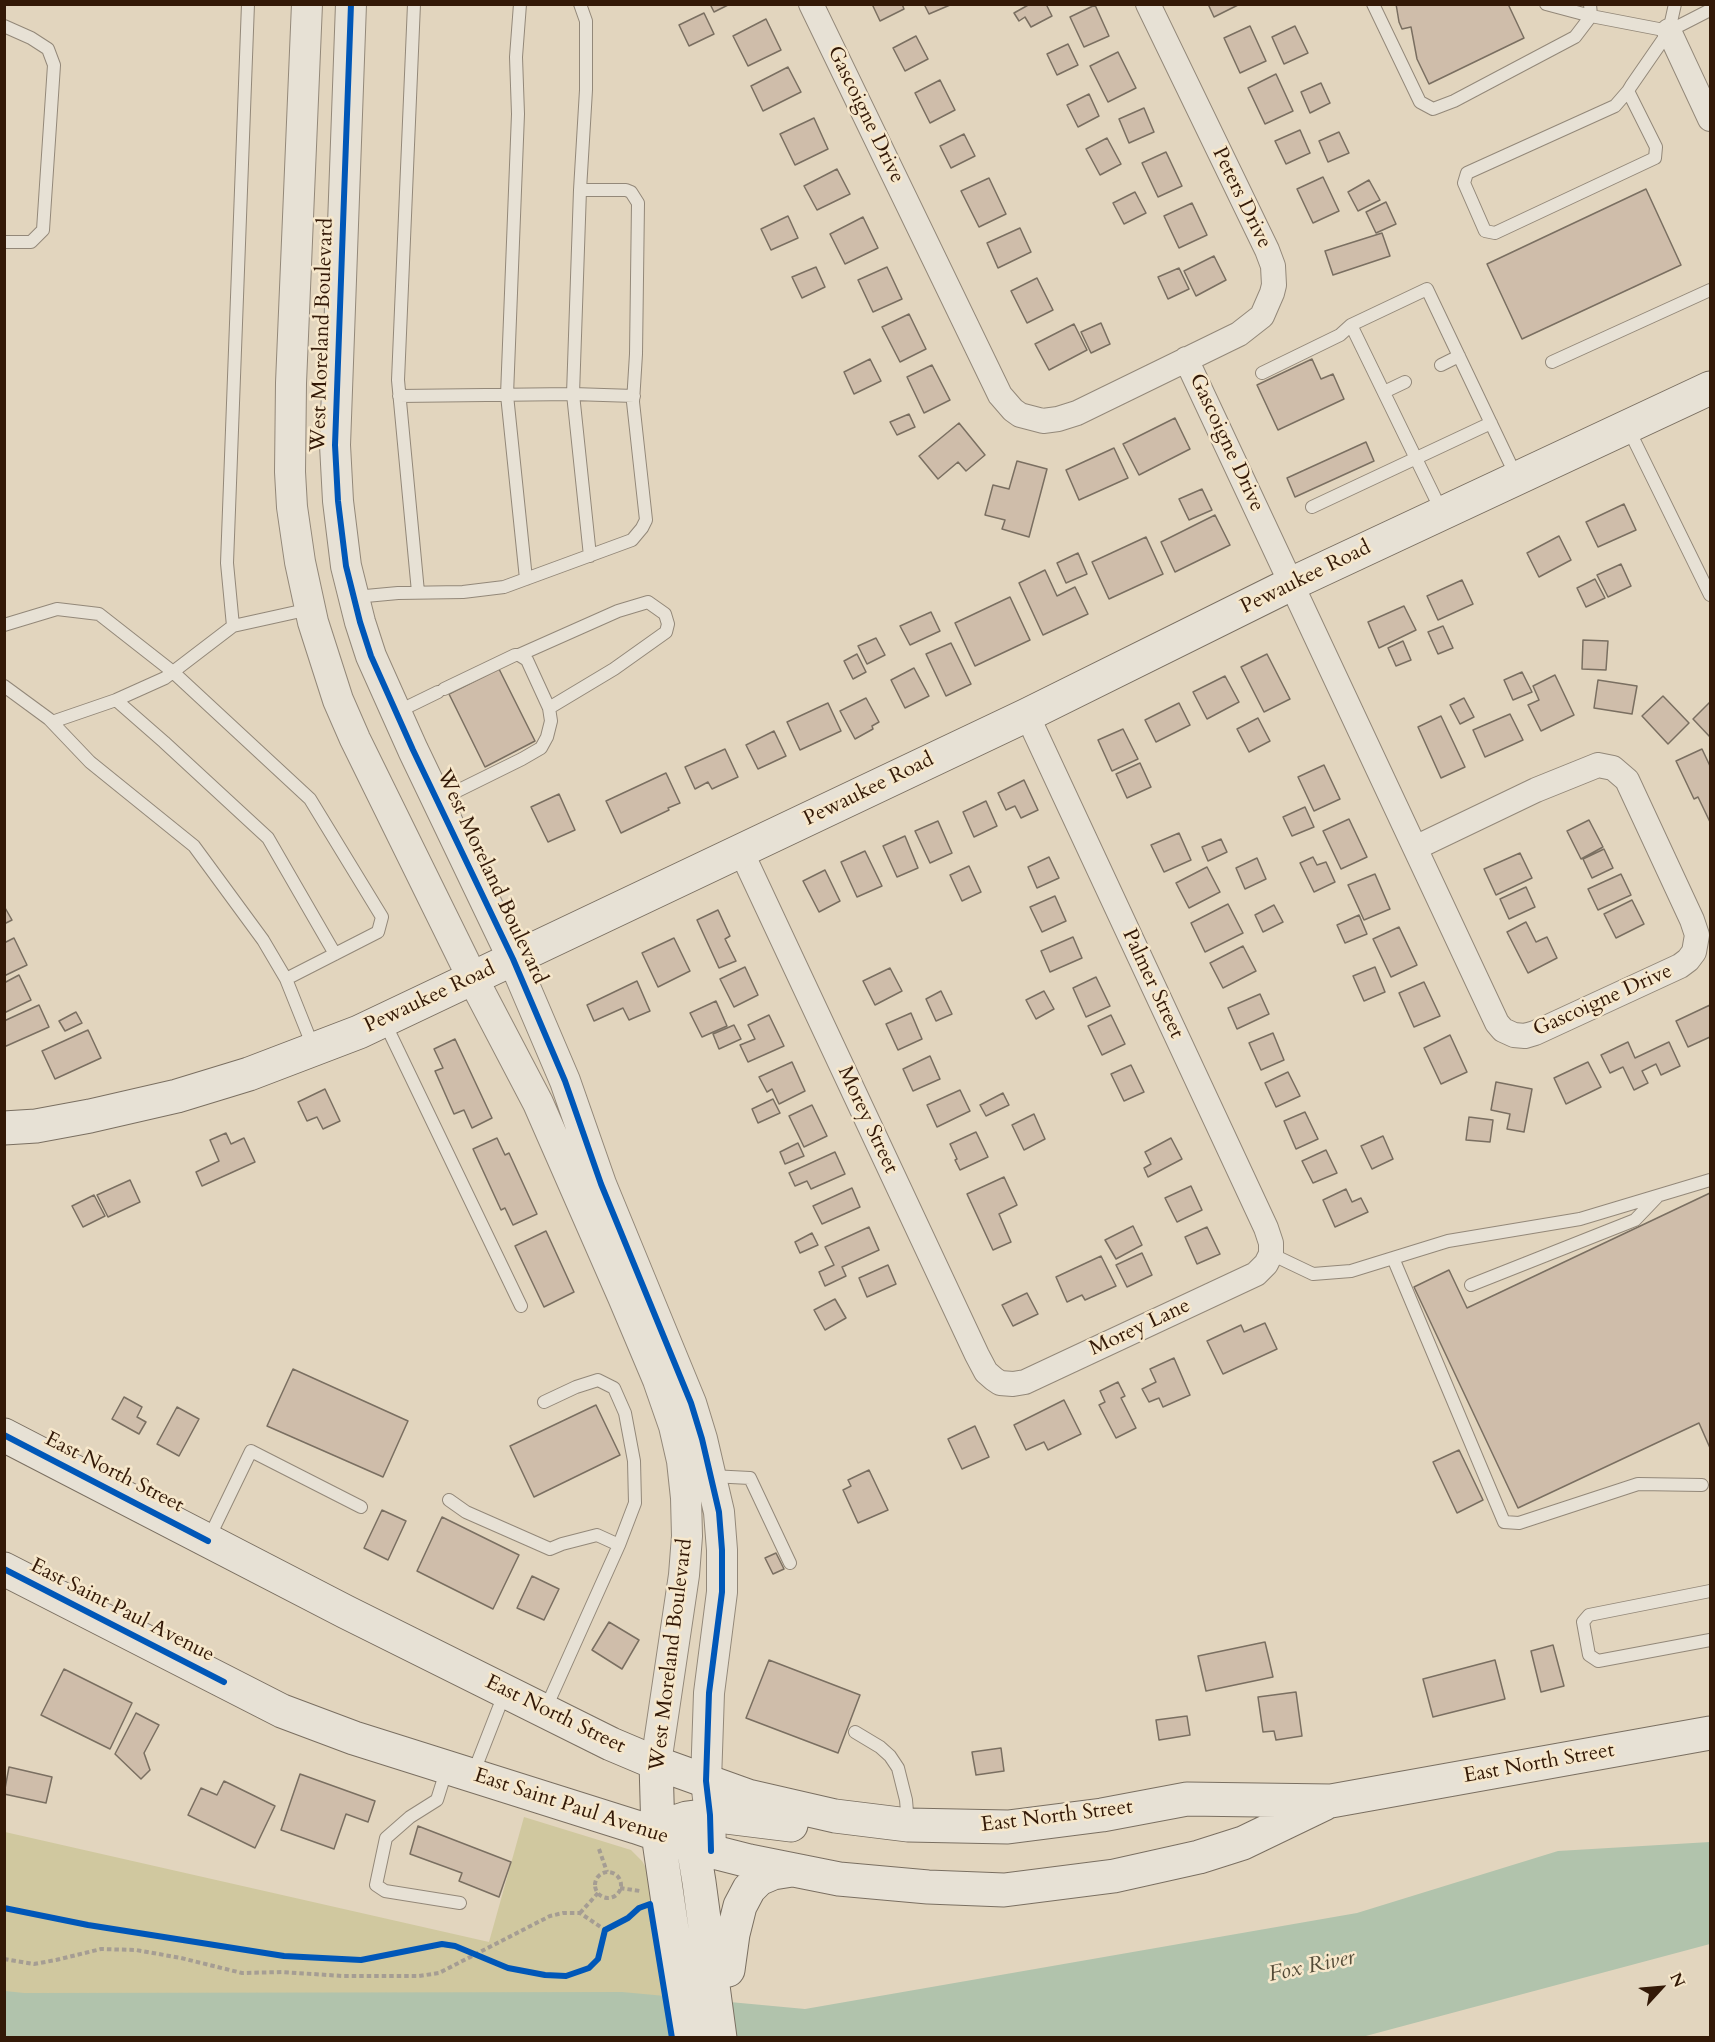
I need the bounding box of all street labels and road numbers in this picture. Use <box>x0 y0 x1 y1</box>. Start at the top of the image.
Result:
street label: Gascoigne Drive <box>821 42 909 188</box>
street label: Peters Drive <box>1206 143 1276 253</box>
street label: West Moreland Boulevard <box>306 218 340 452</box>
street label: Gascoigne Drive <box>1183 370 1269 516</box>
street label: Pewaukee Road <box>1237 536 1375 620</box>
street label: Pewaukee Road <box>800 748 938 832</box>
street label: West Moreland Boulevard <box>430 766 552 988</box>
street label: Palmer Street <box>1116 925 1188 1043</box>
street label: Pewaukee Road <box>361 957 499 1039</box>
street label: Gascoigne Drive <box>1530 959 1676 1043</box>
street label: Morey Street <box>831 1062 903 1178</box>
street label: Morey Lane <box>1086 1294 1194 1362</box>
street label: East North Street <box>40 1427 188 1519</box>
street label: West Moreland Boulevard <box>645 1537 699 1773</box>
street label: East Saint Paul Avenue <box>26 1554 218 1668</box>
street label: East North Street <box>481 1670 629 1760</box>
street label: East North Street <box>1462 1738 1616 1790</box>
street label: East Saint Paul Avenue <box>471 1764 671 1850</box>
street label: East North Street <box>980 1795 1134 1839</box>

